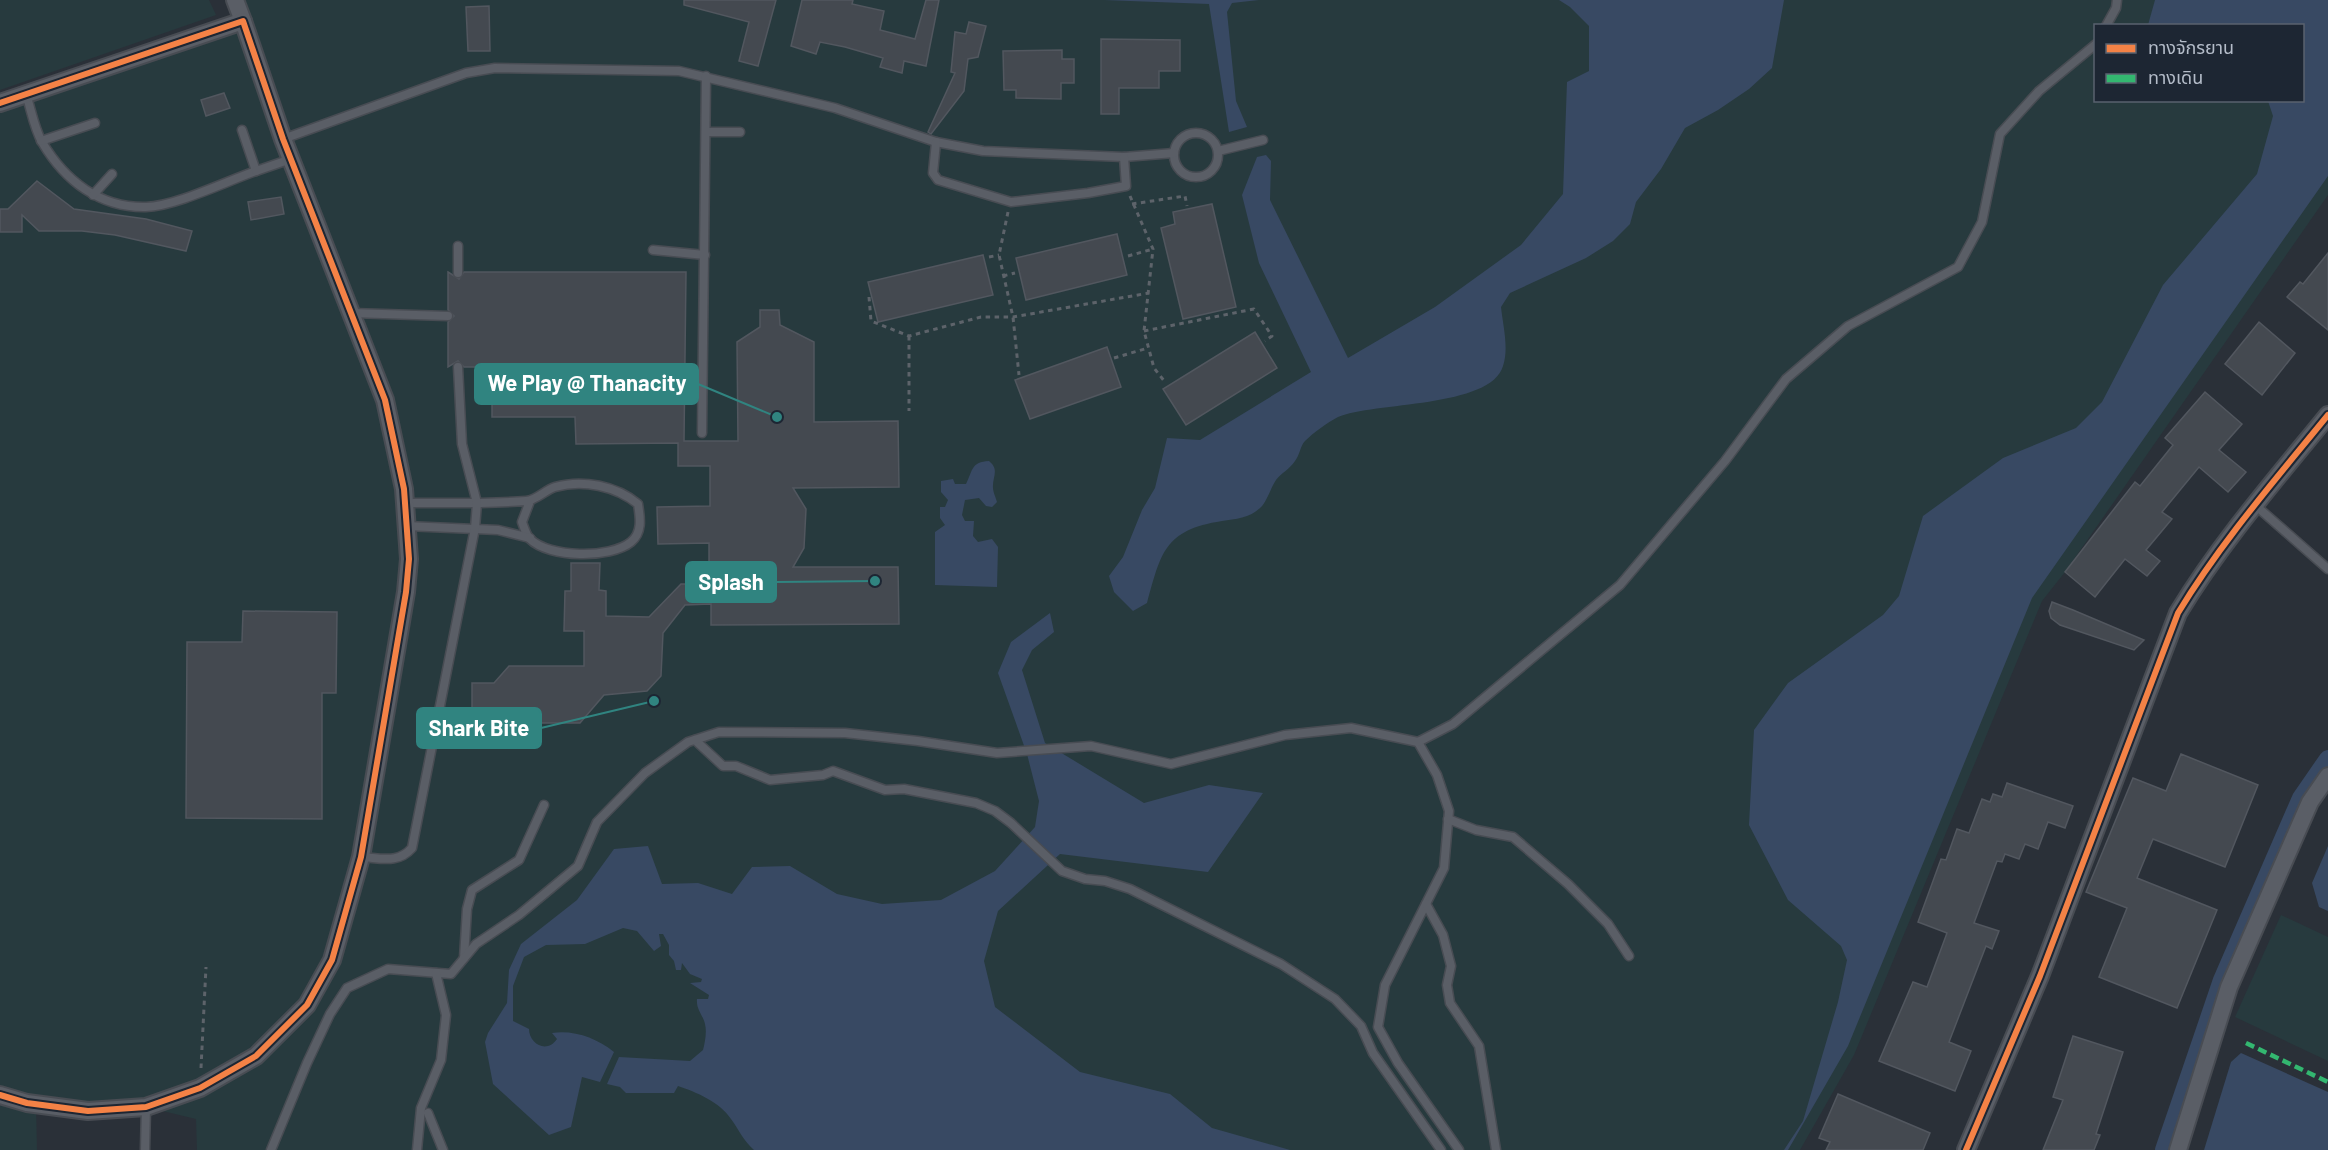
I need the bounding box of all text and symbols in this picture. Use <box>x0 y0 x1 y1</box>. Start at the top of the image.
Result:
legend <box>2094 24 2304 102</box>
text: ทางจักรยาน <box>2148 36 2234 58</box>
text: ทางเดิน <box>2148 66 2203 88</box>
callout: We Play @ Thanacity <box>475 364 698 404</box>
text: We Play @ Thanacity <box>487 369 687 395</box>
callout: Splash <box>686 562 776 602</box>
text: Splash <box>698 568 764 594</box>
callout: Shark Bite <box>417 708 541 748</box>
text: Shark Bite <box>429 714 529 740</box>

